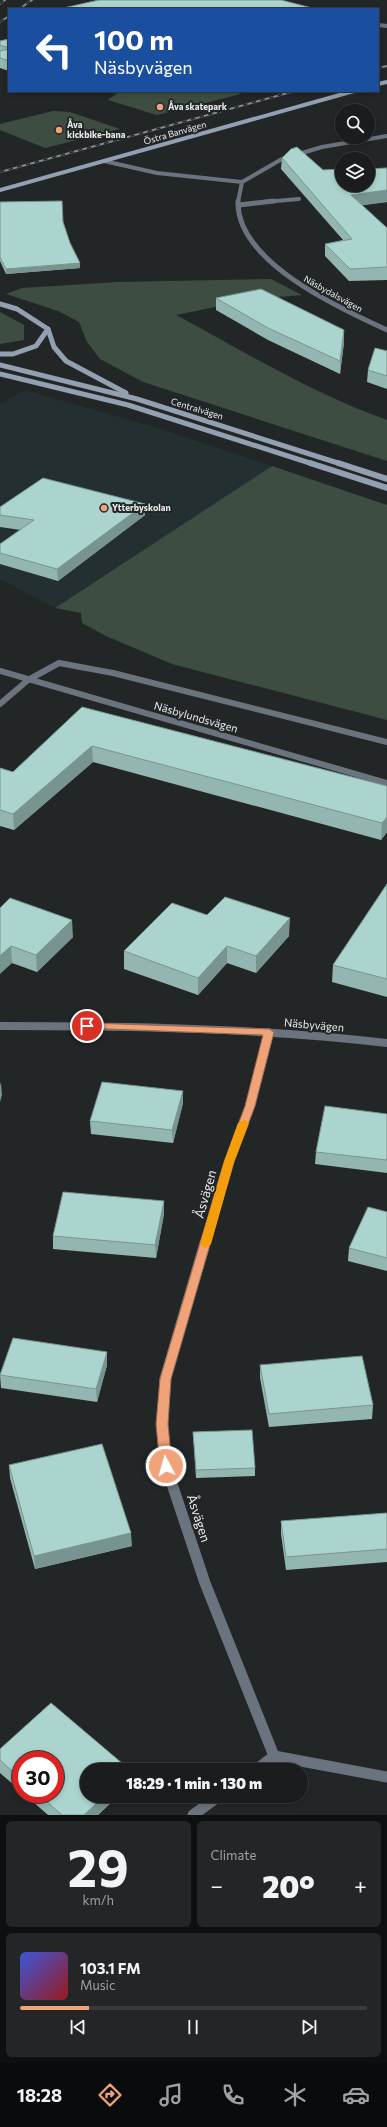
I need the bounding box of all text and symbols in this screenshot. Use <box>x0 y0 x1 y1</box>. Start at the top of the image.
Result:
text: 100 m <box>94 22 174 56</box>
icon: left <box>28 24 80 76</box>
text: Näsbyvägen <box>94 56 193 78</box>
place label: Åva skatepark <box>168 100 228 112</box>
marker: Åva skatepark <box>155 102 165 112</box>
map controls <box>335 104 375 192</box>
button: search <box>335 104 375 144</box>
place label: Åva kickbike-bana <box>67 118 126 140</box>
street label: Östra Banvägen <box>142 118 207 147</box>
marker: Åva kickbike-bana <box>54 125 64 135</box>
button: layers <box>335 152 375 192</box>
street label: Näsbydalsvägen <box>302 273 365 314</box>
street label: Centralvägen <box>170 395 225 422</box>
place label: Ytterbyskolan <box>112 502 171 513</box>
marker: Ytterbyskolan <box>99 503 109 513</box>
street label: Näsbylundsvägen <box>153 698 240 735</box>
pin <box>70 1009 104 1043</box>
icon: arrive <box>76 1015 98 1037</box>
street label: Näsbyvägen <box>283 1015 345 1034</box>
street label: Åsvägen <box>190 1168 219 1220</box>
position arrow <box>145 1445 187 1487</box>
street label: Åsvägen <box>184 1492 215 1544</box>
speed limit sign: 30 <box>12 1751 64 1803</box>
text: 18:29 · 1 min · 130 m <box>126 1774 262 1792</box>
text: 29 <box>68 1834 129 1898</box>
text: Climate <box>211 1847 256 1863</box>
text: 20° <box>262 1867 315 1904</box>
text: − <box>211 1872 223 1899</box>
text: + <box>354 1872 367 1899</box>
text: km/h <box>82 1892 114 1908</box>
text: 103.1 FM <box>80 1959 141 1977</box>
text: Music <box>80 1977 115 1993</box>
icon: previous <box>67 2016 89 2038</box>
icon: pause <box>182 2016 204 2038</box>
icon: next <box>298 2016 320 2038</box>
icon: directions <box>96 2081 124 2109</box>
icon: music <box>157 2081 185 2109</box>
icon: phone <box>219 2081 247 2109</box>
icon: climate <box>281 2081 309 2109</box>
icon: car <box>342 2081 370 2109</box>
text: 18:28 <box>17 2084 62 2106</box>

